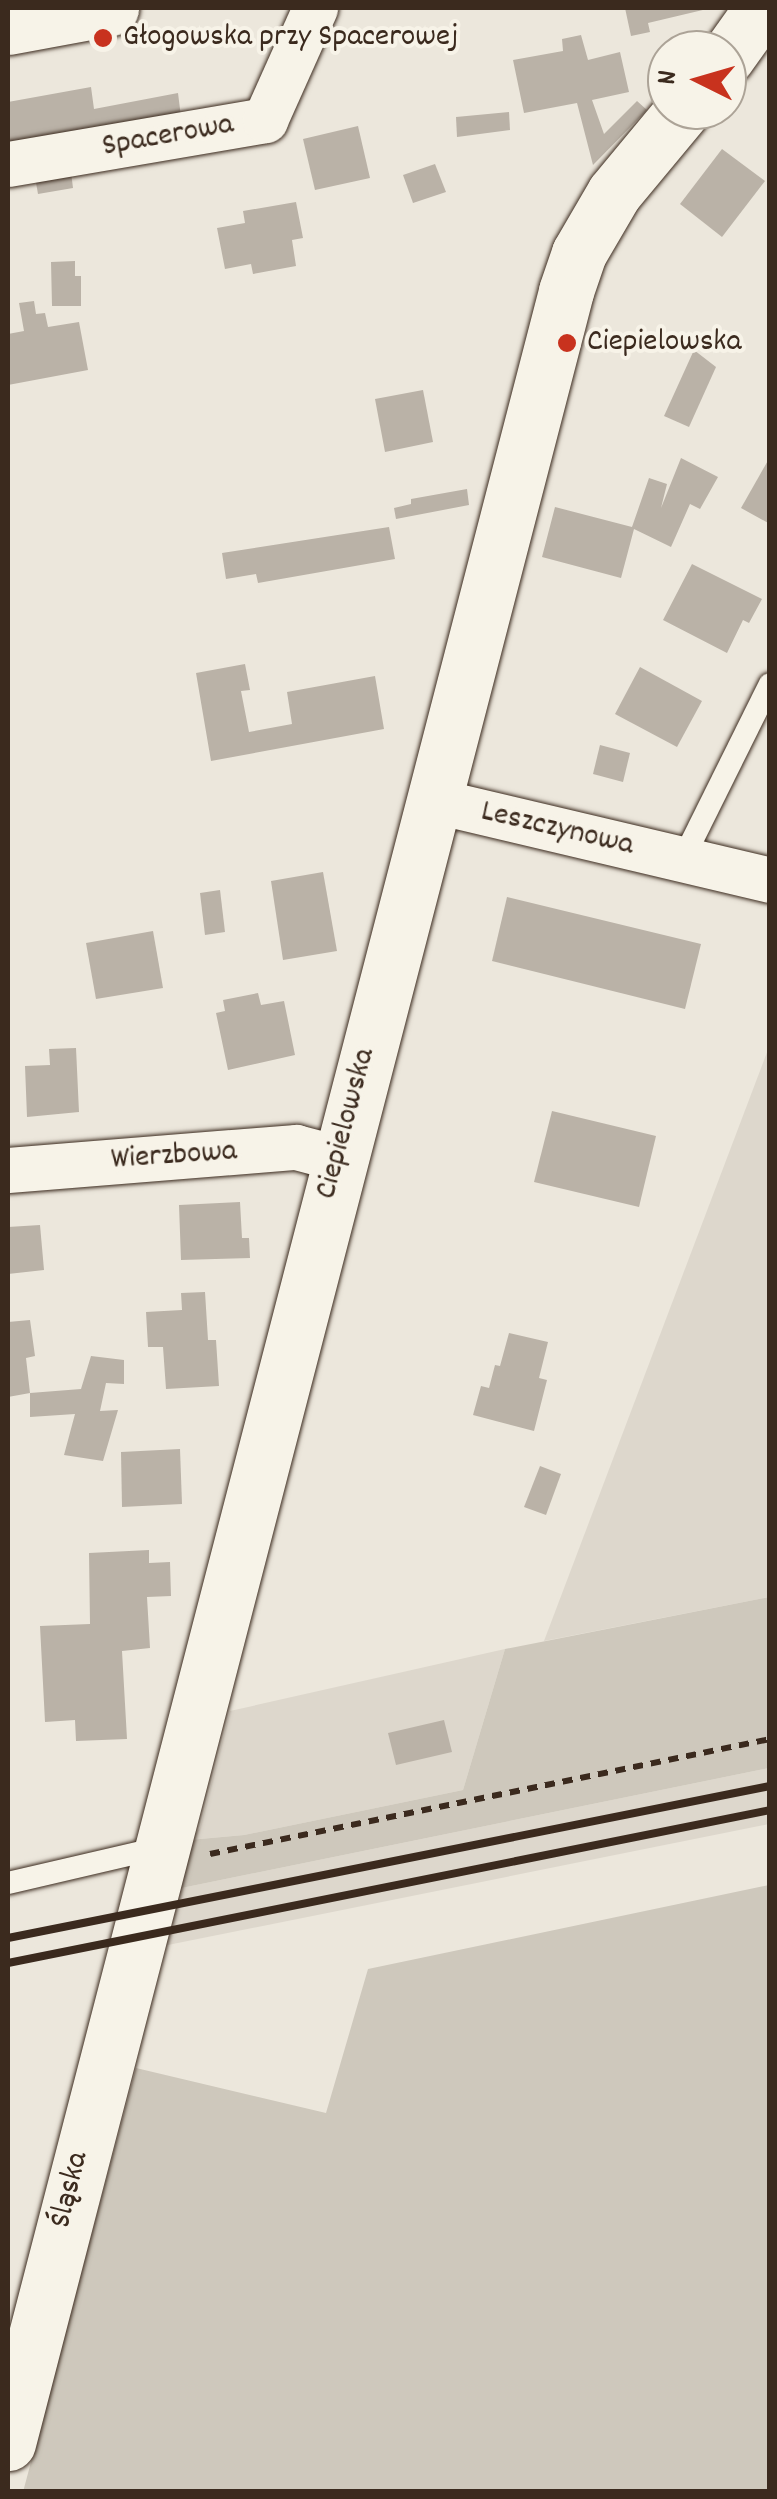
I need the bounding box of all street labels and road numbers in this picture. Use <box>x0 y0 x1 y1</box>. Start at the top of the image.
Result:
street label: Spacerowa <box>99 107 237 167</box>
street label: Leszczynowa <box>477 794 637 866</box>
street label: Ciepielowska <box>308 1044 386 1204</box>
street label: Wierzbowa <box>110 1133 238 1181</box>
street label: Śląska <box>43 2148 99 2232</box>

